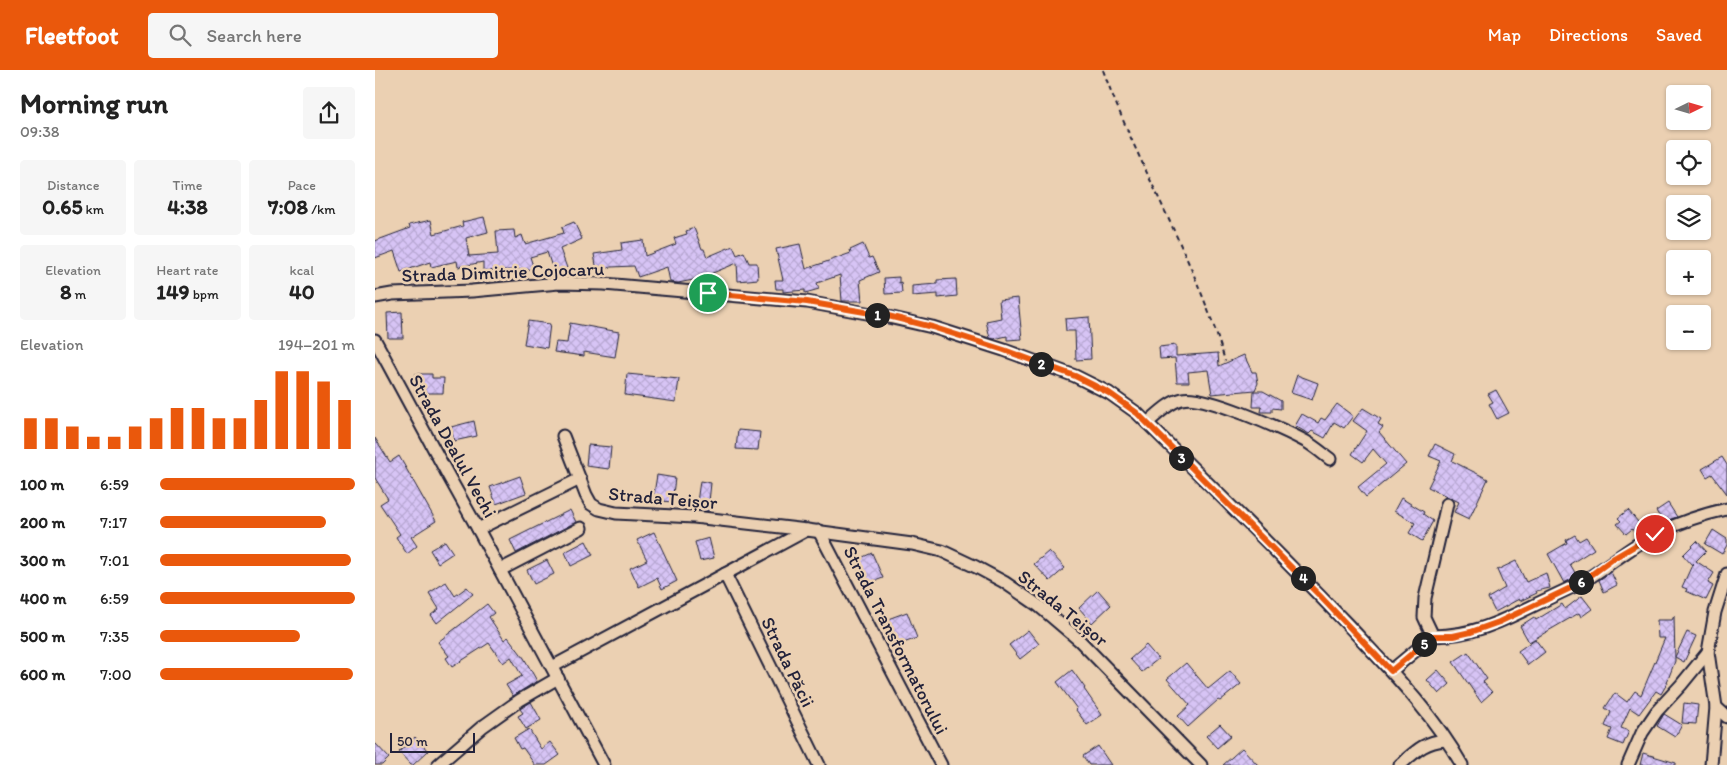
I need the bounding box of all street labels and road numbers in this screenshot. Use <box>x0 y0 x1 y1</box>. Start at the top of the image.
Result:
street label: Strada Dimitrie Cojocaru <box>401 257 605 287</box>
street label: Strada Dealul Vechi <box>404 370 502 522</box>
street label: Strada Teișor <box>608 482 719 514</box>
street label: Strada Transformatorului <box>838 542 954 738</box>
street label: Strada Teișor <box>1013 565 1113 652</box>
street label: Strada Păcii <box>756 613 820 711</box>

